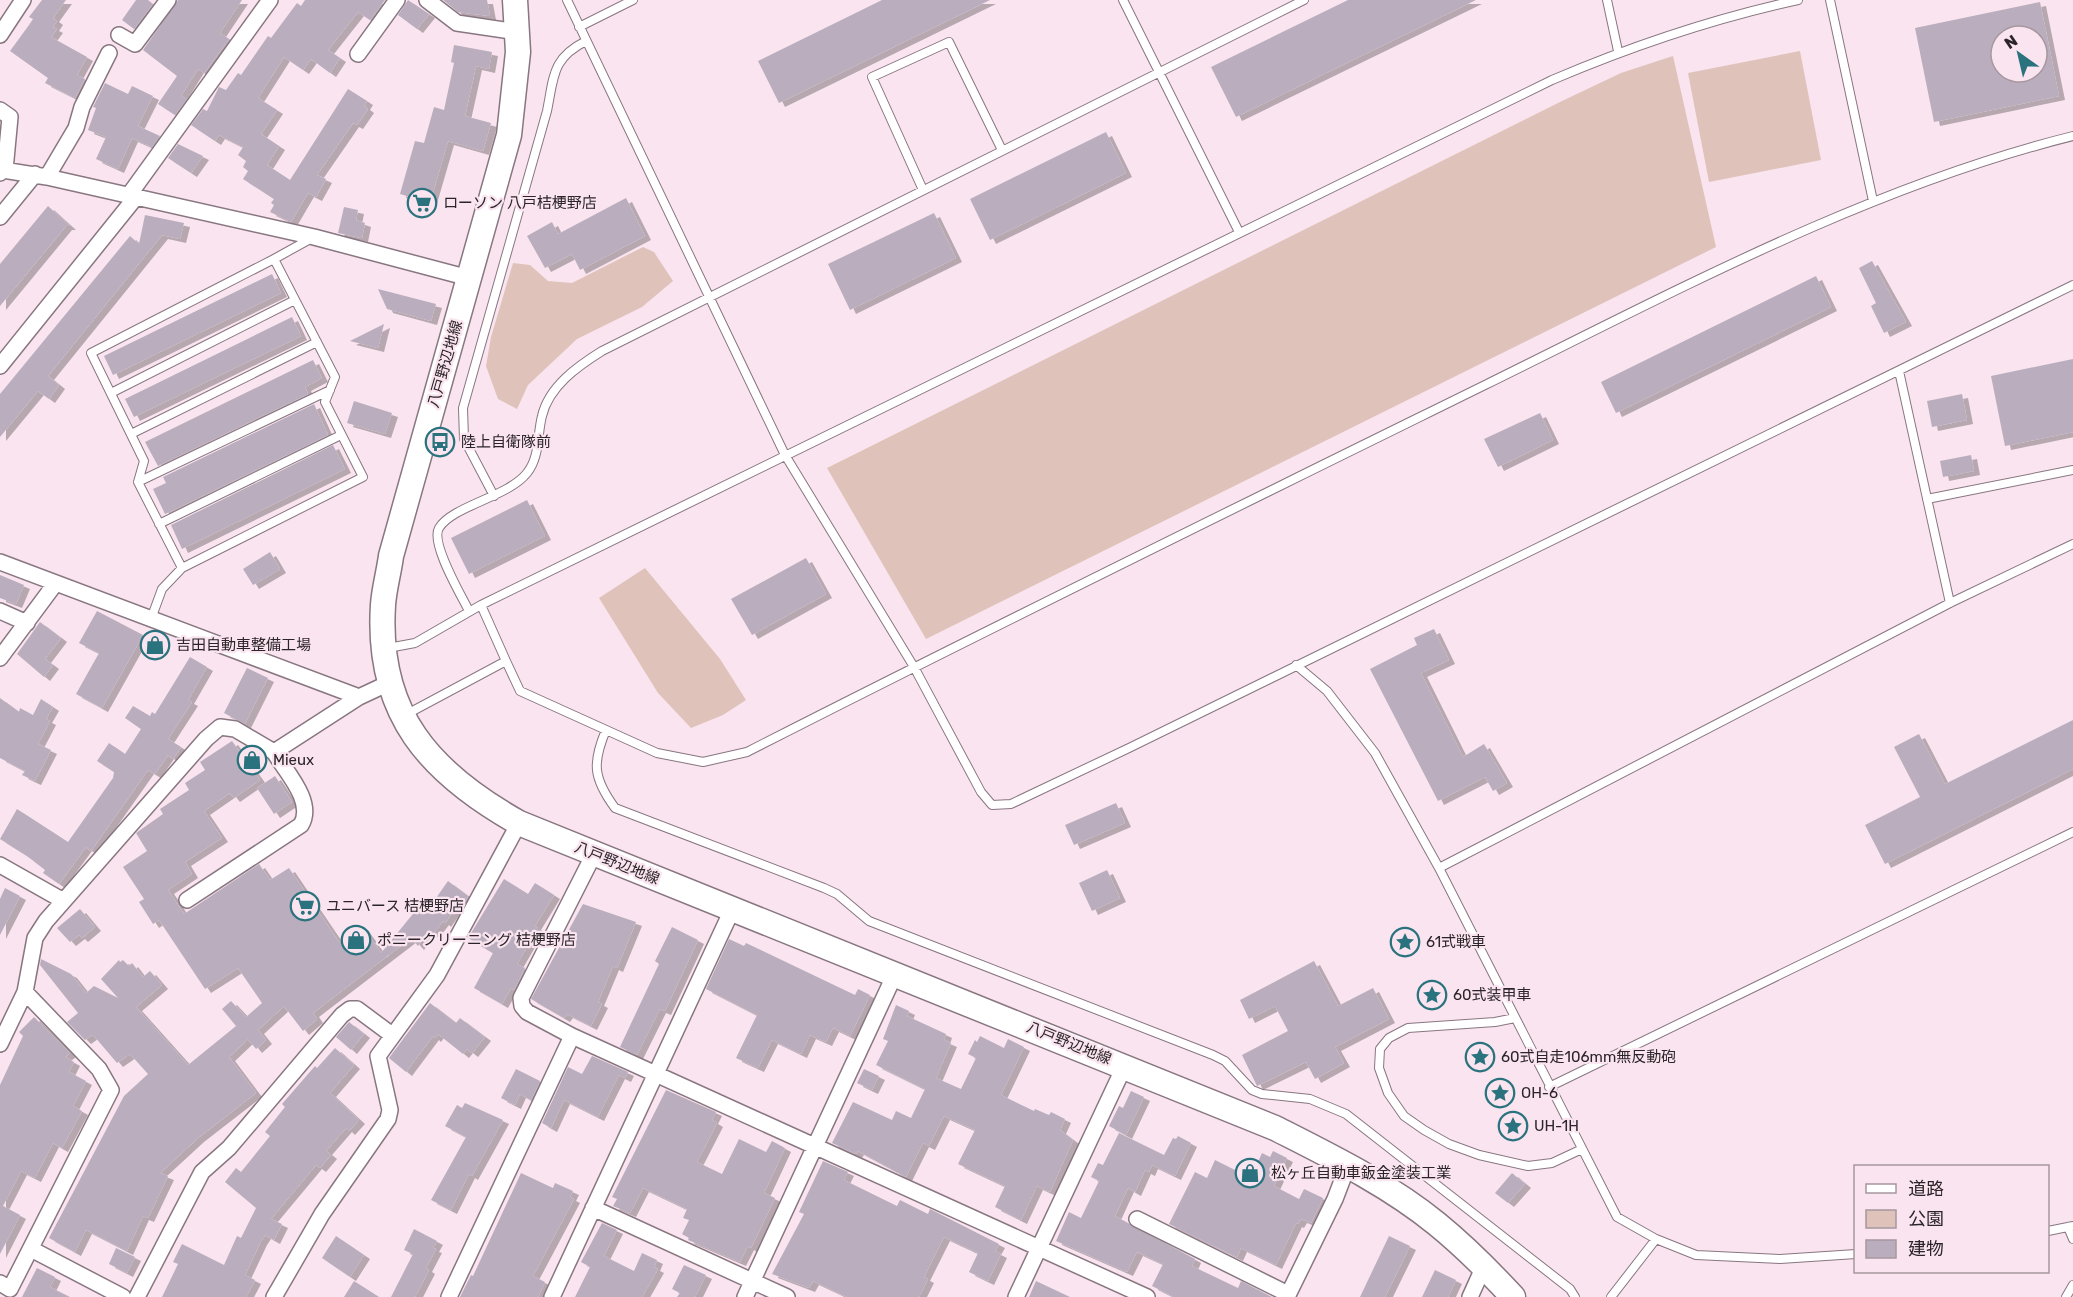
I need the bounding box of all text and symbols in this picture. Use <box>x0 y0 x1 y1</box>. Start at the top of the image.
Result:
north arrow <box>1989 24 2049 84</box>
text: N <box>2001 31 2021 53</box>
supermarket icon: ローソン 八戸桔梗野店 <box>406 187 438 219</box>
place label: ローソン 八戸桔梗野店 <box>443 194 597 212</box>
street label: 八戸野辺地線 <box>424 318 466 410</box>
bus stop icon: 陸上自衛隊前 <box>424 426 456 458</box>
place label: 陸上自衛隊前 <box>461 433 551 451</box>
shop icon: 吉田自動車整備工場 <box>139 629 171 661</box>
place label: 吉田自動車整備工場 <box>176 636 311 654</box>
shop icon: Mieux <box>236 744 268 776</box>
place label: Mieux <box>273 751 314 769</box>
street label: 八戸野辺地線 <box>572 838 662 888</box>
supermarket icon: ユニバース 桔梗野店 <box>289 890 321 922</box>
place label: ユニバース 桔梗野店 <box>326 897 464 915</box>
shop icon: ポニークリーニング 桔梗野店 <box>340 924 372 956</box>
place icon: 61式戦車 <box>1389 926 1421 958</box>
place label: ポニークリーニング 桔梗野店 <box>377 931 576 949</box>
place label: 61式戦車 <box>1426 933 1486 951</box>
place icon: 60式装甲車 <box>1416 979 1448 1011</box>
place label: 60式装甲車 <box>1453 986 1532 1004</box>
street label: 八戸野辺地線 <box>1024 1018 1114 1068</box>
place icon: 60式自走106mm無反動砲 <box>1464 1041 1496 1073</box>
place label: 60式自走106mm無反動砲 <box>1501 1048 1676 1066</box>
place icon: OH-6 <box>1484 1077 1516 1109</box>
place label: OH-6 <box>1521 1084 1558 1102</box>
place icon: UH-1H <box>1497 1110 1529 1142</box>
place label: UH-1H <box>1534 1117 1579 1135</box>
shop icon: 松ヶ丘自動車鈑金塗装工業 <box>1234 1157 1266 1189</box>
place label: 松ヶ丘自動車鈑金塗装工業 <box>1271 1164 1451 1182</box>
legend <box>1854 1165 2049 1273</box>
text: 道路 <box>1908 1178 1944 1200</box>
text: 公園 <box>1908 1208 1944 1230</box>
text: 建物 <box>1908 1238 1944 1260</box>

